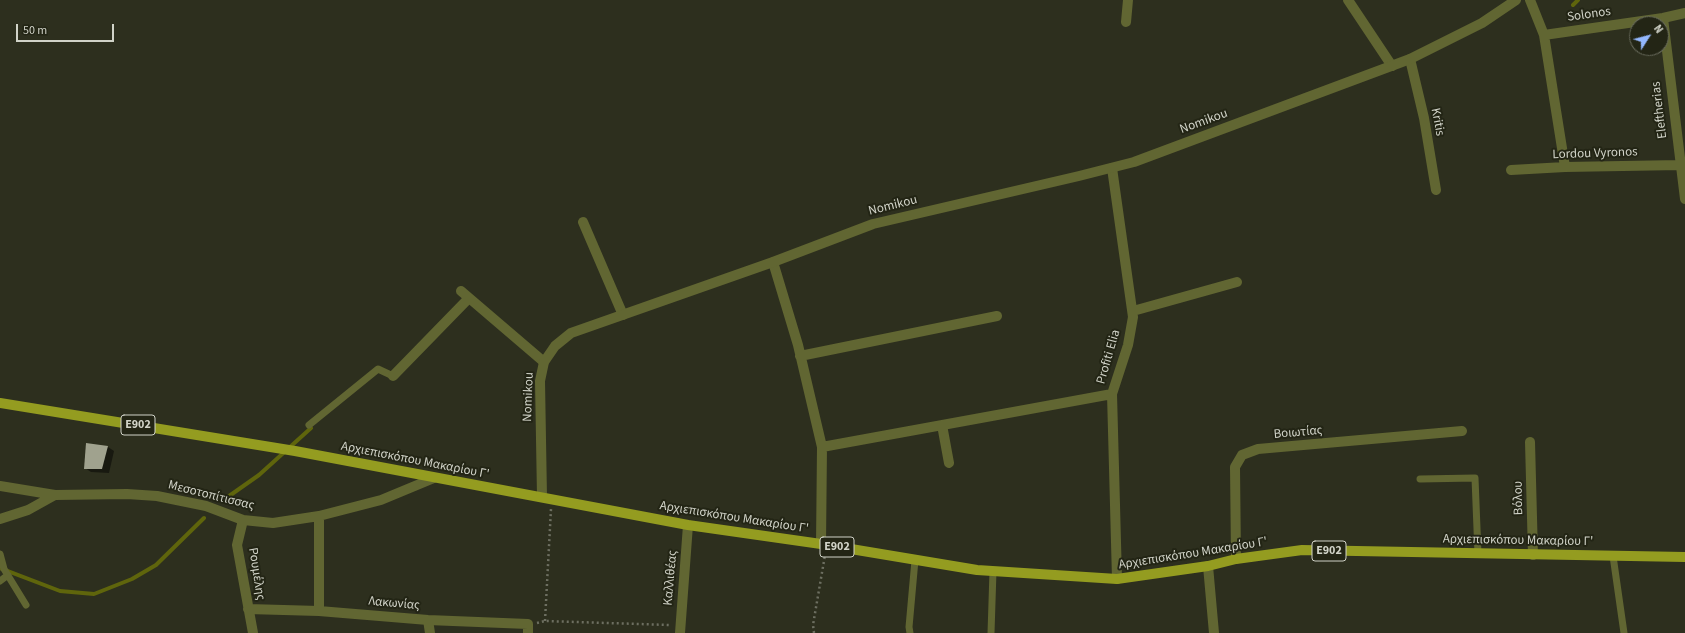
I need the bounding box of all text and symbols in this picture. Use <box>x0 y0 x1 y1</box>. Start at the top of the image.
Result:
street label: Solonos <box>1566 4 1612 26</box>
scale bar <box>18 16 116 42</box>
north arrow <box>1629 16 1669 56</box>
text: 50 m <box>23 22 47 39</box>
text: N <box>1650 22 1667 37</box>
street label: Eleftherias <box>1649 80 1671 140</box>
street label: Nomikou <box>1178 106 1230 138</box>
street label: Kritis <box>1427 107 1447 137</box>
street label: Lordou Vyronos <box>1552 145 1638 163</box>
street label: Nomikou <box>867 192 919 220</box>
street label: Profiti Elia <box>1094 328 1124 386</box>
street label: Nomikou <box>520 372 538 422</box>
road number: E902 <box>121 415 155 435</box>
street label: Βοιωτίας <box>1273 423 1323 443</box>
street label: Αρχιεπισκόπου Μακαρίου Γ' <box>340 439 490 483</box>
street label: Μεσοτοπίτισσας <box>166 478 256 514</box>
street label: Βόλου <box>1511 481 1527 515</box>
street label: Αρχιεπισκόπου Μακαρίου Γ' <box>658 499 810 537</box>
street label: Αρχιεπισκόπου Μακαρίου Γ' <box>1443 532 1593 550</box>
street label: Αρχιεπισκόπου Μακαρίου Γ' <box>1117 535 1269 573</box>
road number: E902 <box>820 537 854 557</box>
road number: E902 <box>1312 541 1346 561</box>
street label: Ρουμέλης <box>244 547 268 601</box>
street label: Καλλιθέας <box>661 550 681 606</box>
street label: Λακωνίας <box>368 594 420 614</box>

